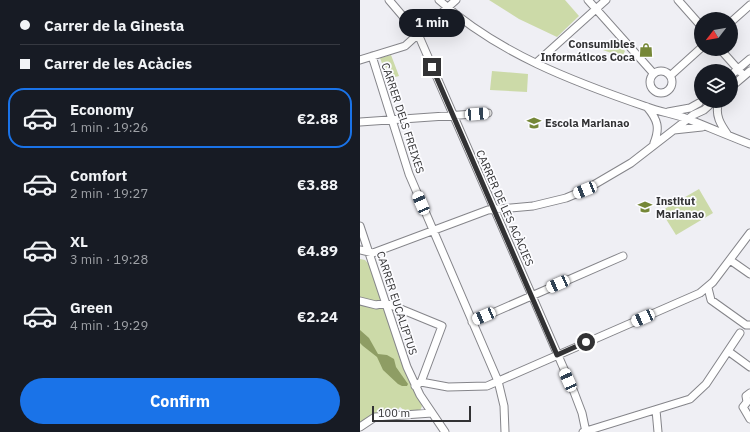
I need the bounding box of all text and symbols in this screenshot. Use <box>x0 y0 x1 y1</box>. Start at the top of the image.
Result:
callout: 1 min <box>399 9 465 37</box>
north arrow <box>694 12 738 56</box>
map controls <box>694 12 738 108</box>
text: 1 min <box>415 14 449 31</box>
text: Carrer de la Ginesta <box>44 16 184 35</box>
place label: Consumibles Informáticos Coca <box>540 37 635 64</box>
shop icon: Consumibles Informáticos Coca <box>638 42 654 58</box>
text: Carrer de les Acàcies <box>44 54 192 73</box>
route end <box>423 58 441 76</box>
street label: CARRER DELS FREIXES <box>378 61 428 175</box>
button: layers <box>694 64 738 108</box>
icon: car <box>22 100 58 136</box>
text: Economy <box>70 100 134 119</box>
car <box>465 107 489 121</box>
text: €2.88 <box>297 109 338 128</box>
school or university icon: Escola Marianao <box>526 115 542 131</box>
place label: Escola Marianao <box>545 116 629 130</box>
text: 1 min · 19:26 <box>70 119 148 136</box>
street label: CARRER DE LES ACÀCIES <box>473 148 537 268</box>
icon: car <box>22 166 58 202</box>
text: Comfort <box>70 166 127 185</box>
text: €3.88 <box>297 175 338 194</box>
car <box>572 180 598 200</box>
text: 2 min · 19:27 <box>70 185 148 202</box>
car <box>411 190 431 216</box>
place label: Institut Marianao <box>656 194 704 221</box>
school or university icon: Institut Marianao <box>637 199 653 215</box>
icon: car <box>22 232 58 268</box>
text: XL <box>70 232 88 251</box>
text: €4.89 <box>297 241 338 260</box>
street label: CARRER EUCALIPTUS <box>374 249 420 357</box>
text: 3 min · 19:28 <box>70 251 148 268</box>
car <box>545 274 571 294</box>
icon: car <box>22 298 58 334</box>
text: Green <box>70 298 113 317</box>
car <box>471 306 497 326</box>
text: €2.24 <box>297 307 338 326</box>
car <box>630 308 656 328</box>
text: 4 min · 19:29 <box>70 317 148 334</box>
route start <box>577 333 595 351</box>
car <box>558 367 578 393</box>
button: Confirm <box>20 378 340 424</box>
scale bar <box>372 404 471 423</box>
text: 100 m <box>378 406 410 420</box>

